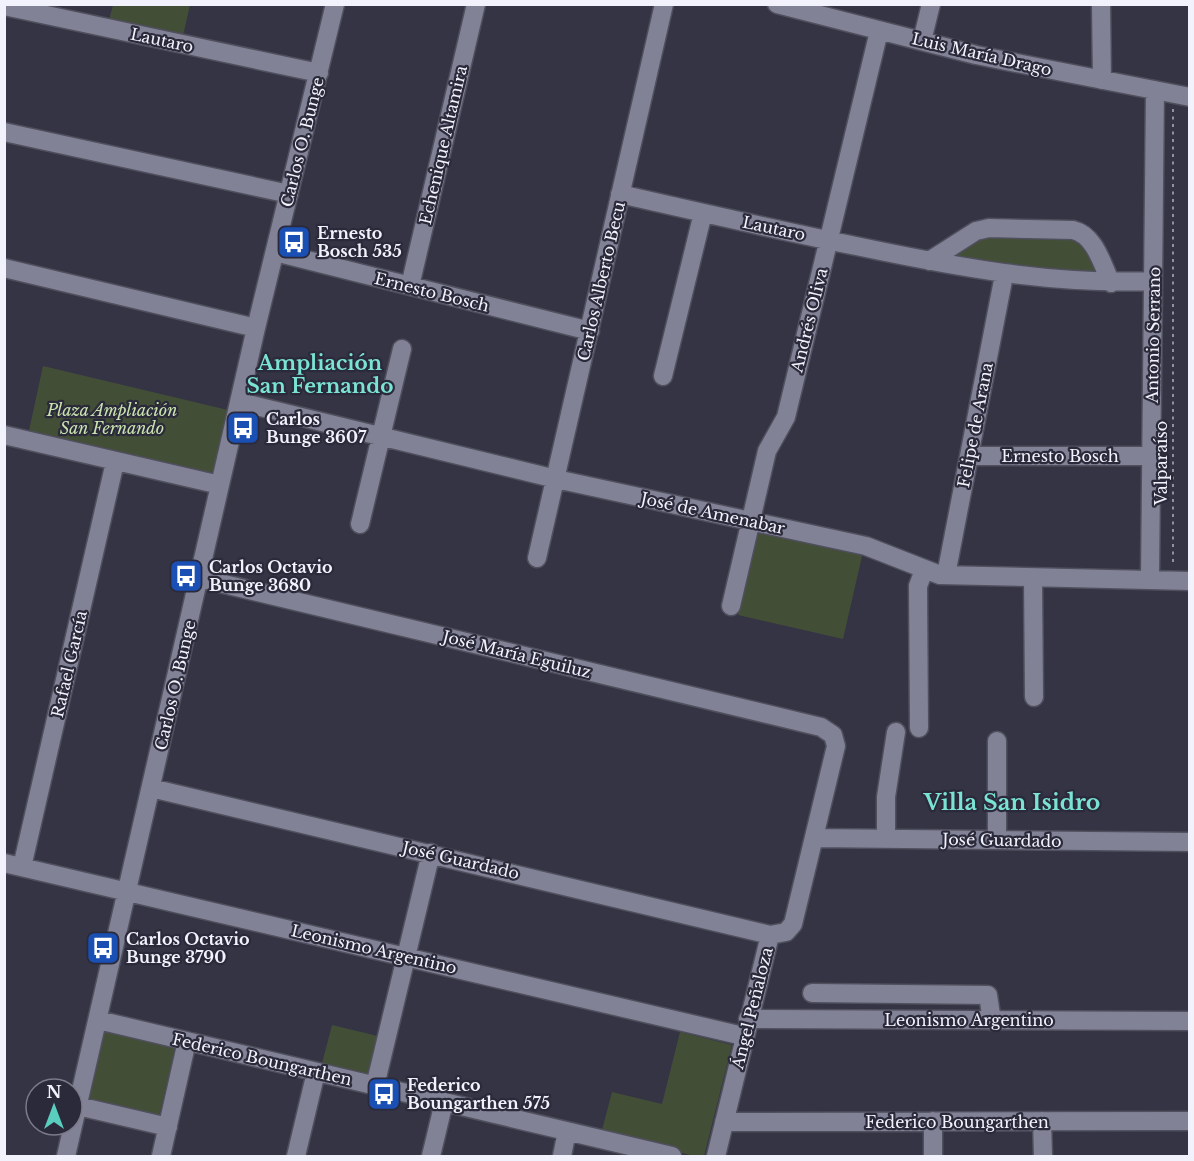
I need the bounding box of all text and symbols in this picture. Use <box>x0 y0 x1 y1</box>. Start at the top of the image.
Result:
street label: Lautaro <box>129 24 195 56</box>
street label: Luis María Drago <box>910 28 1054 80</box>
street label: Echenique Altamira <box>415 63 471 227</box>
street label: Carlos O. Bunge <box>276 75 328 209</box>
street label: Carlos Alberto Becu <box>573 199 629 363</box>
street label: Lautaro <box>741 212 807 244</box>
place label: Ernesto Bosch 535 <box>317 223 402 261</box>
bus stop icon: Ernesto Bosch 535 <box>276 224 312 260</box>
street label: Andrés Oliva <box>786 266 832 375</box>
street label: Antonio Serrano <box>1142 267 1164 404</box>
street label: Ernesto Bosch <box>373 268 491 316</box>
district label: Ampliación San Fernando <box>247 351 393 398</box>
street label: Felipe de Arana <box>953 361 997 489</box>
park label: Plaza Ampliación San Fernando <box>46 400 177 438</box>
place label: Carlos Bunge 3607 <box>266 409 367 447</box>
bus stop icon: Carlos Bunge 3607 <box>225 410 261 446</box>
street label: Valparaíso <box>1151 421 1171 506</box>
street label: Ernesto Bosch <box>1001 446 1119 466</box>
street label: José de Amenabar <box>637 488 787 538</box>
place label: Carlos Octavio Bunge 3680 <box>209 557 333 595</box>
bus stop icon: Carlos Octavio Bunge 3680 <box>168 558 204 594</box>
street label: Rafael García <box>47 609 91 719</box>
street label: Carlos O. Bunge <box>150 618 200 752</box>
street label: José María Eguiluz <box>439 625 593 682</box>
district label: Villa San Isidro <box>923 789 1100 816</box>
street label: José Guardado <box>940 829 1062 851</box>
street label: José Guardado <box>399 836 521 883</box>
street label: Leonismo Argentino <box>289 920 459 978</box>
place label: Carlos Octavio Bunge 3790 <box>126 929 250 967</box>
bus stop icon: Carlos Octavio Bunge 3790 <box>85 930 121 966</box>
street label: Ángel Peñaloza <box>727 945 777 1072</box>
street label: Leonismo Argentino <box>884 1010 1054 1030</box>
street label: Federico Boungarthen <box>170 1029 354 1089</box>
place label: Federico Boungarthen 575 <box>407 1075 550 1113</box>
bus stop icon: Federico Boungarthen 575 <box>366 1076 402 1112</box>
north arrow <box>24 1077 84 1137</box>
text: N <box>46 1082 62 1102</box>
street label: Federico Boungarthen <box>865 1112 1049 1132</box>

